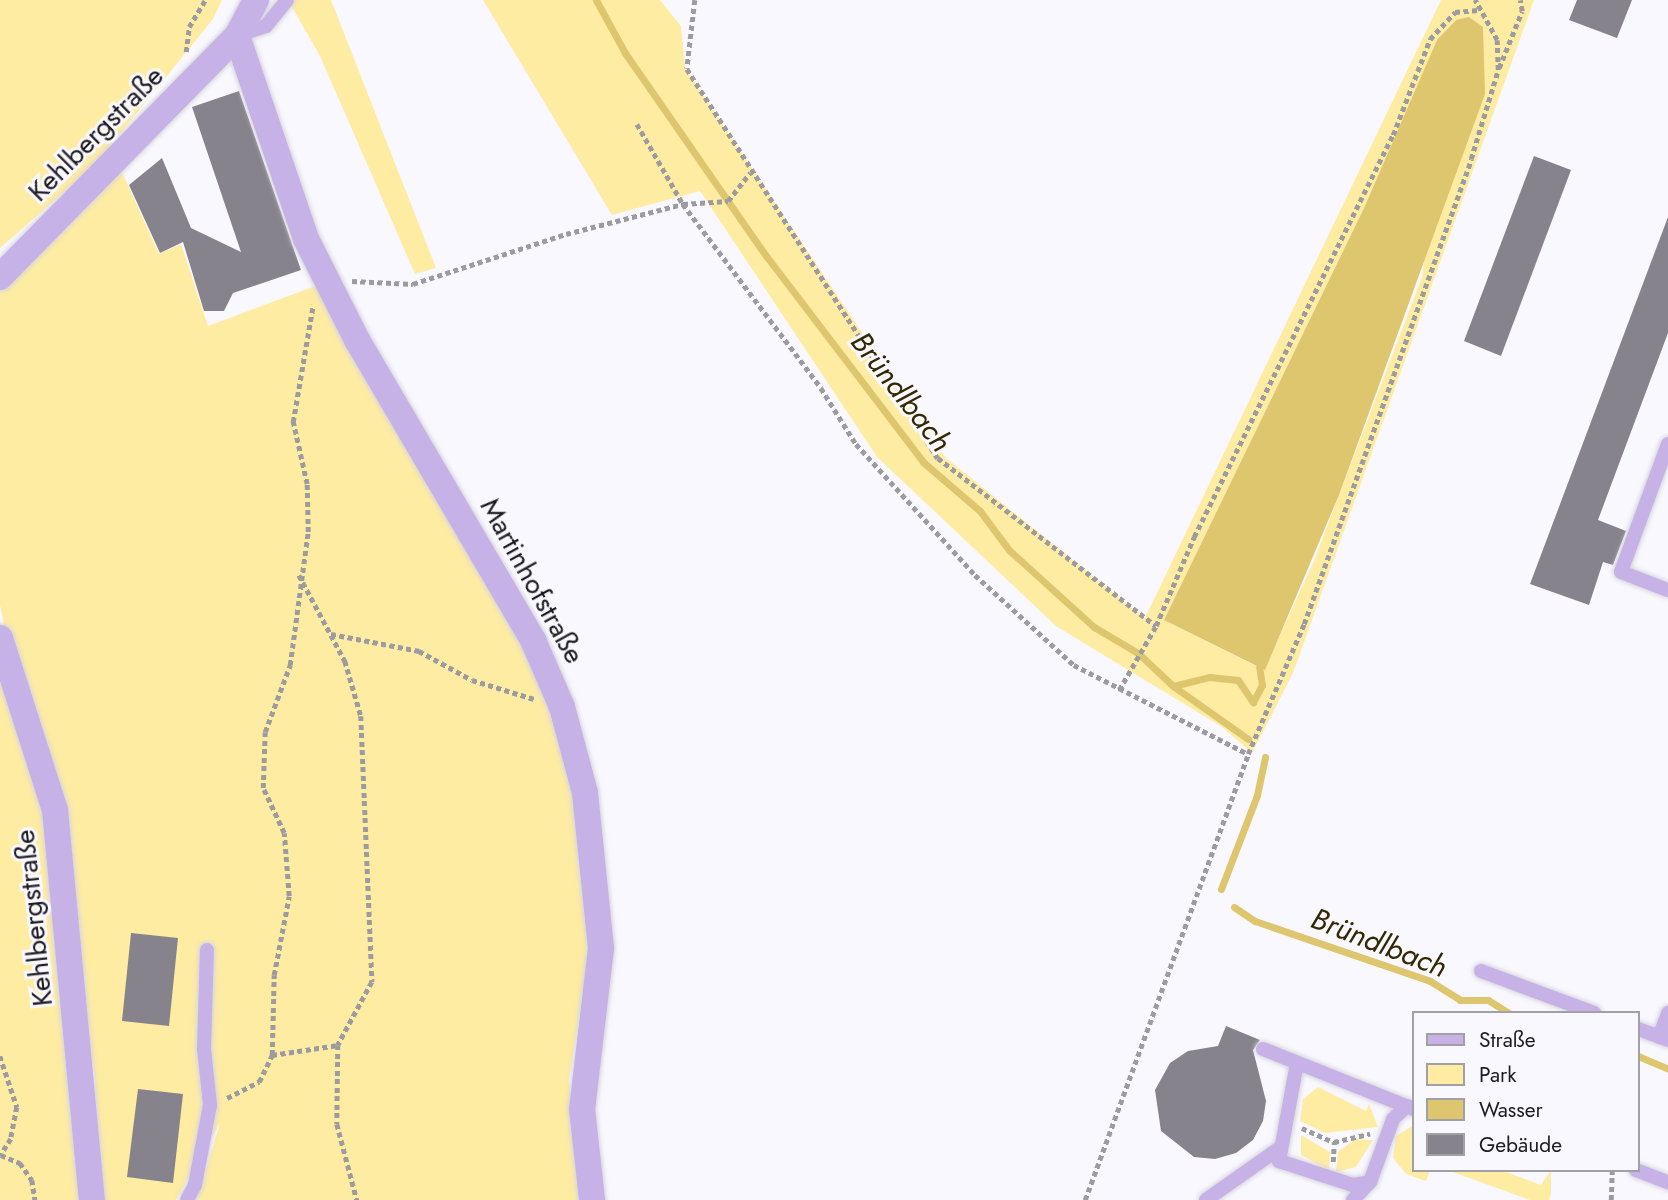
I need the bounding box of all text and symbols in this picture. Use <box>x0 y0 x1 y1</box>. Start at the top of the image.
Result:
street label: Kehlbergstraße <box>21 59 171 209</box>
water label: Bründlbach <box>843 325 959 459</box>
street label: Martinhofstraße <box>473 492 591 670</box>
street label: Kehlbergstraße <box>8 828 60 1008</box>
water label: Bründlbach <box>1306 901 1452 985</box>
legend <box>1412 1011 1640 1172</box>
text: Straße <box>1479 1025 1536 1055</box>
text: Park <box>1479 1060 1516 1090</box>
text: Wasser <box>1479 1095 1543 1125</box>
text: Gebäude <box>1479 1130 1562 1160</box>

